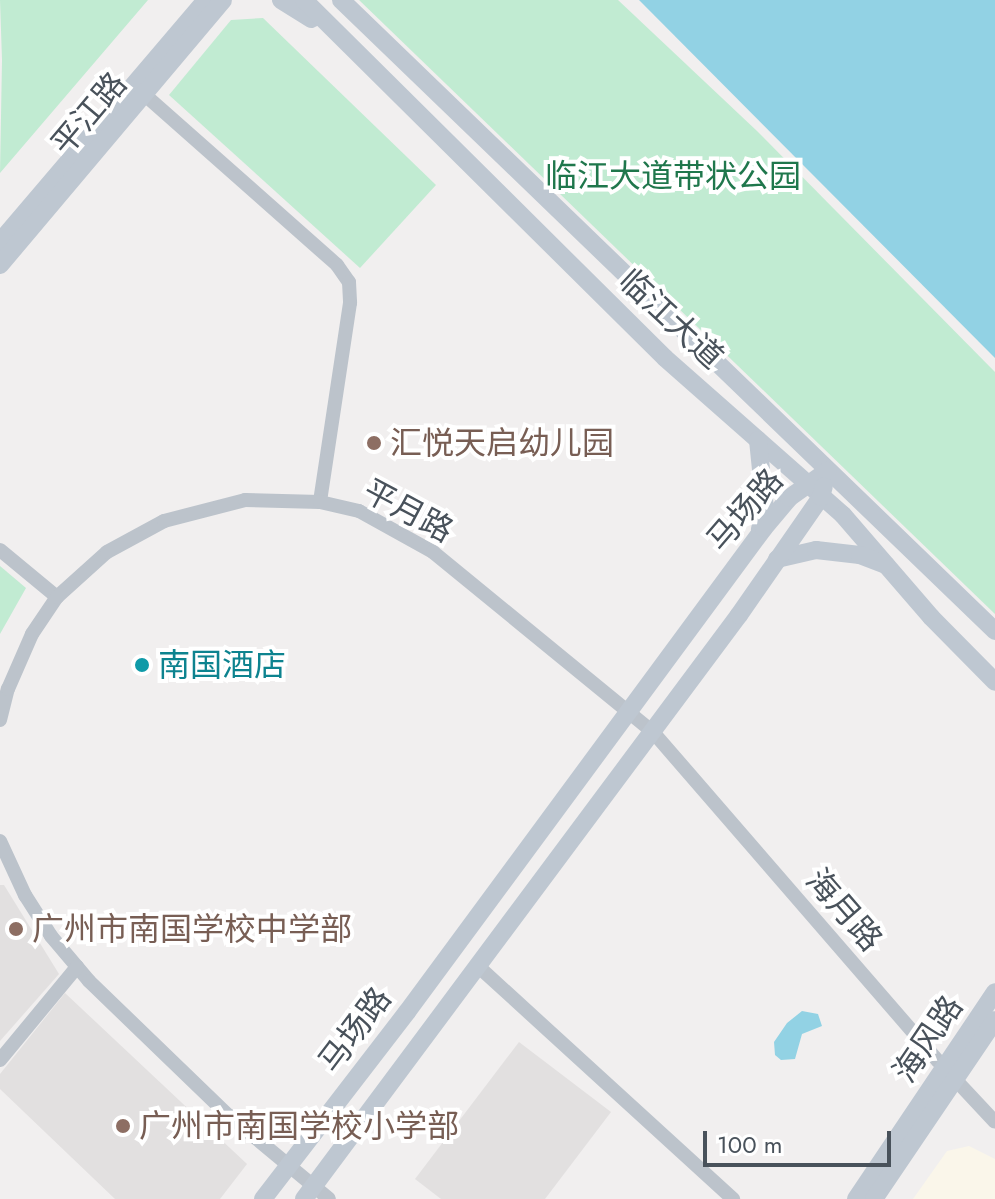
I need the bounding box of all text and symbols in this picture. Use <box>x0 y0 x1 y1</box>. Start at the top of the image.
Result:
street label: 平江路 <box>43 65 135 163</box>
park label: 临江大道带状公园 <box>545 157 801 195</box>
street label: 临江大道 <box>611 261 731 377</box>
place label: 汇悦天启幼儿园 <box>390 424 614 462</box>
marker: 汇悦天启幼儿园 <box>365 434 383 452</box>
street label: 马场路 <box>699 461 791 559</box>
street label: 平月路 <box>357 472 459 550</box>
place label: 南国酒店 <box>158 646 286 684</box>
marker: 南国酒店 <box>133 656 151 674</box>
street label: 海月路 <box>798 861 890 959</box>
place label: 广州市南国学校中学部 <box>32 910 352 948</box>
marker: 广州市南国学校中学部 <box>7 920 25 938</box>
street label: 马场路 <box>311 980 399 1080</box>
street label: 海风路 <box>885 988 971 1090</box>
place label: 广州市南国学校小学部 <box>139 1107 459 1145</box>
scale bar <box>707 1115 895 1165</box>
marker: 广州市南国学校小学部 <box>114 1117 132 1135</box>
text: 100 m <box>717 1127 783 1162</box>

